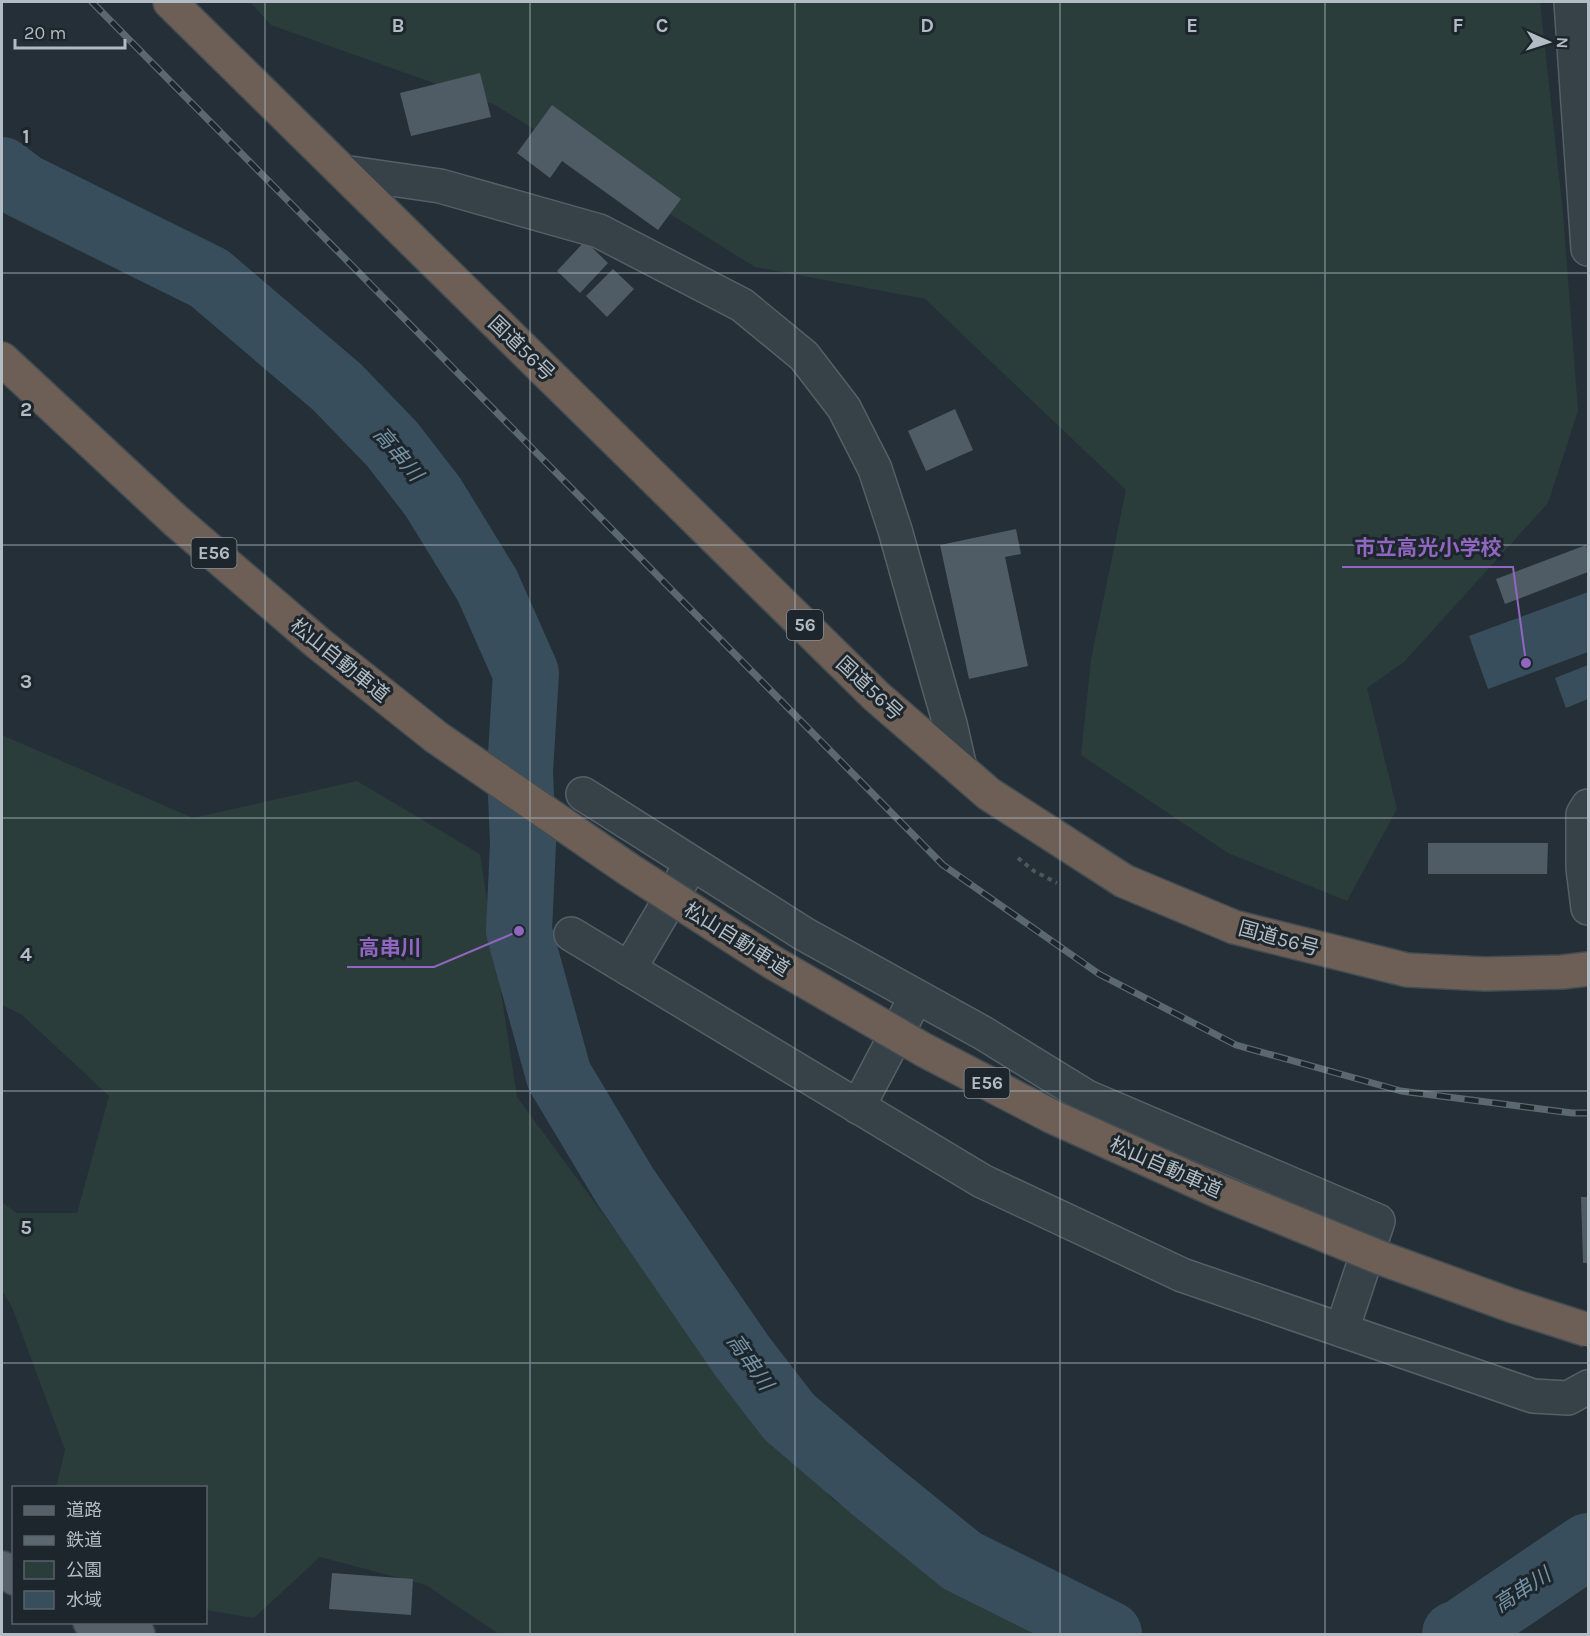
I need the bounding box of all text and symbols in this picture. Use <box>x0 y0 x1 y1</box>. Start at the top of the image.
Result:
scale bar <box>15 12 124 50</box>
north arrow <box>1518 12 1578 72</box>
text: B <box>392 14 404 37</box>
text: C <box>656 14 668 37</box>
text: D <box>920 14 934 37</box>
text: E <box>1186 14 1198 37</box>
text: F <box>1453 14 1464 37</box>
text: 20 m <box>24 22 66 44</box>
text: N <box>1553 37 1572 49</box>
text: 1 <box>22 125 30 148</box>
street label: 国道56号 <box>484 311 559 385</box>
text: 2 <box>20 398 32 421</box>
water label: 高串川 <box>369 422 429 487</box>
callout: 市立高光小学校 <box>1342 528 1513 567</box>
text: 市立高光小学校 <box>1355 536 1502 560</box>
road number: E56 <box>192 538 236 568</box>
road number: 56 <box>787 610 823 640</box>
street label: 松山自動車道 <box>286 614 394 707</box>
street label: 国道56号 <box>832 652 908 725</box>
text: 3 <box>20 670 32 693</box>
street label: 松山自動車道 <box>680 898 794 981</box>
street label: 国道56号 <box>1236 917 1322 960</box>
callout: 高串川 <box>347 928 434 967</box>
text: 高串川 <box>359 936 422 960</box>
text: 4 <box>20 943 32 966</box>
road number: E56 <box>964 1068 1010 1098</box>
street label: 松山自動車道 <box>1106 1133 1225 1202</box>
text: 5 <box>20 1216 32 1239</box>
water label: 高串川 <box>722 1329 779 1396</box>
legend <box>12 1486 207 1624</box>
text: 道路 <box>66 1499 102 1521</box>
text: 鉄道 <box>66 1529 102 1551</box>
text: 公園 <box>66 1559 102 1581</box>
water label: 高串川 <box>1489 1562 1557 1617</box>
text: 水域 <box>66 1589 102 1611</box>

